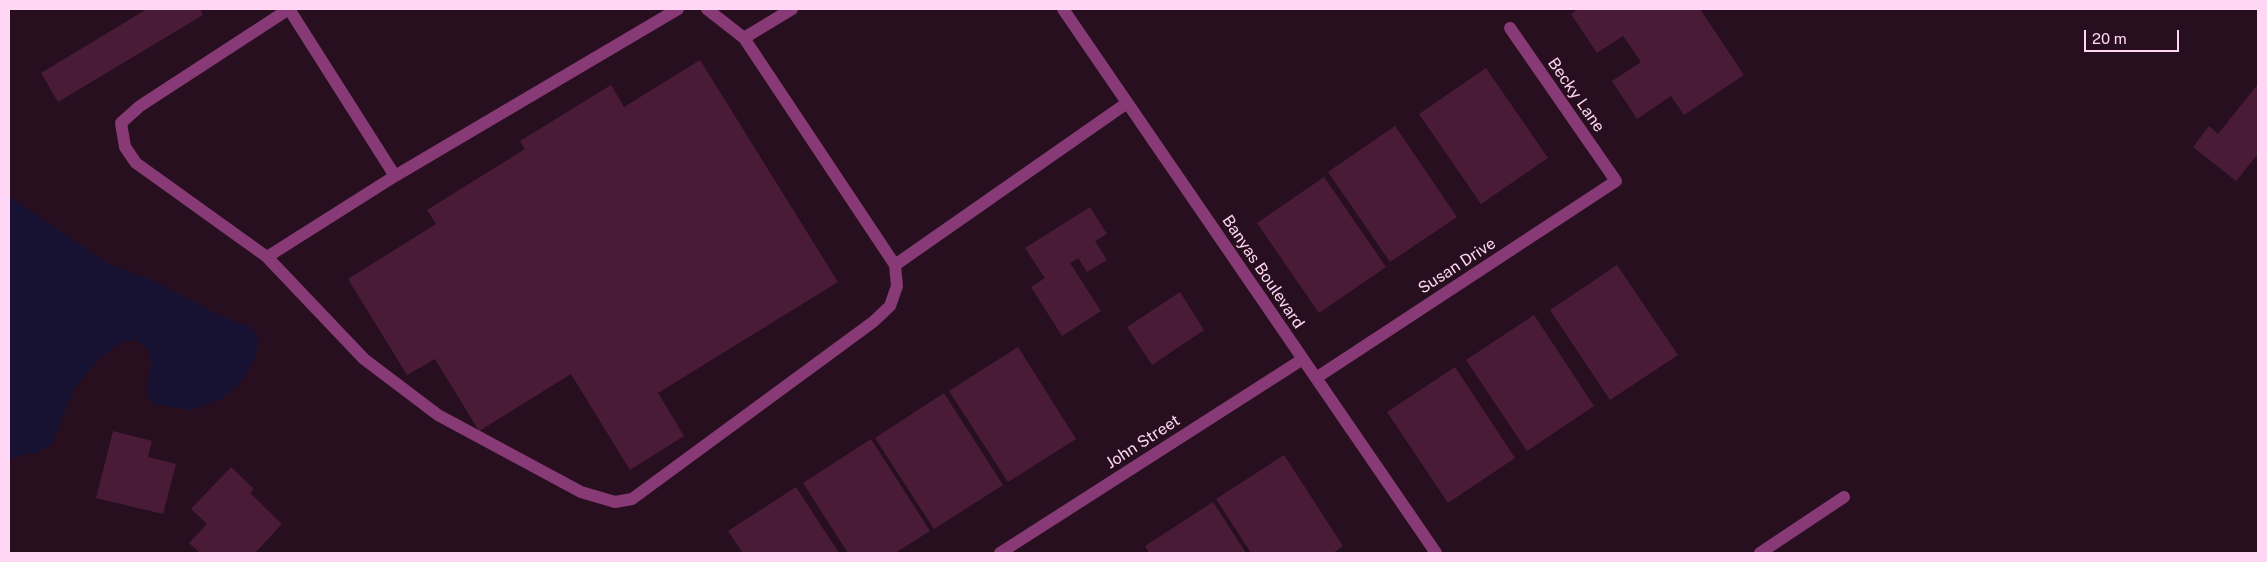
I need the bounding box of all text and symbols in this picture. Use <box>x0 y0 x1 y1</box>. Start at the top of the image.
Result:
scale bar <box>2087 20 2182 52</box>
text: 20 m <box>2092 30 2127 47</box>
street label: Becky Lane <box>1543 54 1609 136</box>
street label: Banyas Boulevard <box>1218 212 1308 332</box>
street label: Susan Drive <box>1415 234 1499 298</box>
street label: John Street <box>1102 411 1184 473</box>

